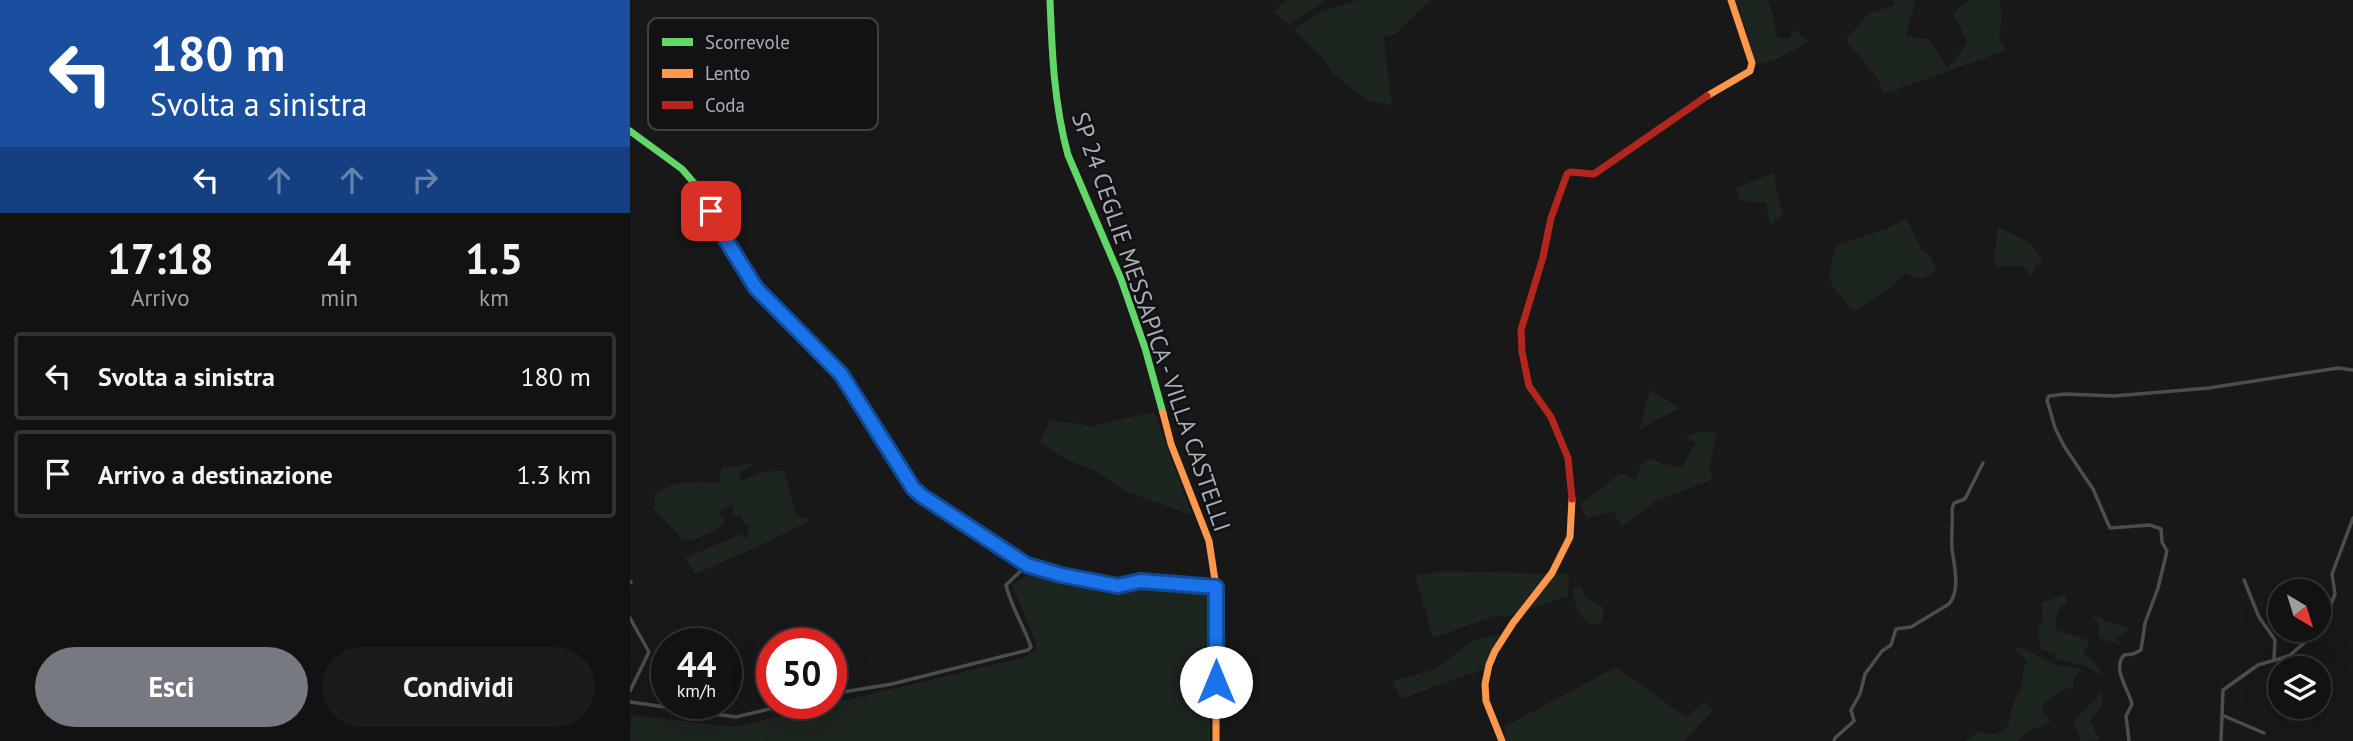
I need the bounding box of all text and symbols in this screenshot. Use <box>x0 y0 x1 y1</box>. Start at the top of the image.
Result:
legend <box>648 18 878 130</box>
text: 180 m <box>150 21 285 85</box>
icon: left <box>35 28 126 119</box>
text: Scorrevole <box>705 30 790 54</box>
text: Lento <box>705 61 750 85</box>
text: Svolta a sinistra <box>150 83 367 125</box>
text: Coda <box>705 93 745 117</box>
street label: SP 24 CEGLIE MESSAPICA - VILLA CASTELLI <box>1065 108 1238 536</box>
icon: left <box>187 161 225 199</box>
icon: ahead <box>260 161 298 199</box>
icon: ahead <box>333 161 371 199</box>
icon: right <box>406 161 444 199</box>
pin <box>681 181 741 241</box>
icon: arrive <box>692 192 730 230</box>
text: 17:18 <box>107 231 214 286</box>
text: 4 <box>327 231 351 286</box>
text: 1.5 <box>465 231 523 286</box>
text: Arrivo <box>131 283 189 312</box>
text: min <box>321 283 358 312</box>
text: km <box>479 283 509 312</box>
icon: left <box>39 357 77 395</box>
text: Svolta a sinistra <box>98 360 275 393</box>
text: 180 m <box>520 360 591 393</box>
icon: arrive <box>39 455 77 493</box>
text: Arrivo a destinazione <box>98 458 333 491</box>
text: 1.3 km <box>517 458 591 491</box>
north arrow <box>2268 579 2331 642</box>
map controls <box>2268 579 2331 719</box>
speed limit sign: 50 <box>756 628 847 719</box>
text: 44 <box>677 641 716 687</box>
position arrow <box>1179 645 1253 719</box>
button: Esci <box>35 647 308 727</box>
button: Condividi <box>322 647 595 727</box>
button: layers <box>2268 656 2331 719</box>
text: km/h <box>677 679 716 702</box>

